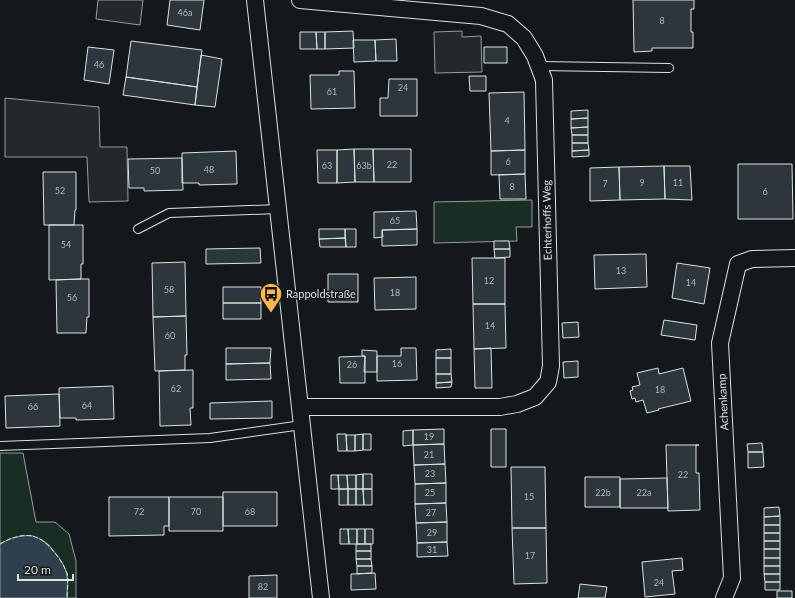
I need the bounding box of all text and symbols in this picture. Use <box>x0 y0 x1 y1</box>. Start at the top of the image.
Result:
house number: 46a <box>178 7 192 18</box>
house number: 8 <box>659 15 665 26</box>
house number: 46 <box>94 59 104 70</box>
house number: 24 <box>398 82 408 93</box>
house number: 61 <box>327 86 337 97</box>
house number: 4 <box>504 115 510 126</box>
house number: 6 <box>505 156 511 167</box>
house number: 22 <box>387 159 397 170</box>
house number: 63 <box>322 160 332 171</box>
house number: 63b <box>356 160 372 171</box>
house number: 48 <box>204 164 214 175</box>
house number: 50 <box>150 165 160 176</box>
house number: 9 <box>639 177 645 188</box>
house number: 11 <box>673 177 683 188</box>
house number: 7 <box>602 178 608 189</box>
street label: Echterhoffs Weg <box>539 179 554 260</box>
house number: 8 <box>509 181 515 192</box>
house number: 52 <box>55 185 65 196</box>
house number: 6 <box>762 186 768 197</box>
house number: 65 <box>390 215 400 226</box>
house number: 54 <box>61 239 71 250</box>
house number: 13 <box>616 265 626 276</box>
house number: 12 <box>484 275 494 286</box>
house number: 14 <box>686 277 696 288</box>
bus stop icon: Rappoldstraße <box>258 281 284 314</box>
house number: 58 <box>164 284 174 295</box>
place label: Rappoldstraße <box>286 287 356 300</box>
house number: 18 <box>390 287 400 298</box>
house number: 56 <box>67 292 77 303</box>
house number: 14 <box>485 320 495 331</box>
house number: 60 <box>165 330 175 341</box>
house number: 16 <box>392 358 402 369</box>
house number: 26 <box>347 359 357 370</box>
street label: Achenkamp <box>715 373 730 431</box>
house number: 62 <box>171 383 181 394</box>
house number: 18 <box>655 384 665 395</box>
house number: 64 <box>82 400 92 411</box>
house number: 66 <box>28 401 38 412</box>
house number: 19 <box>424 431 434 442</box>
house number: 21 <box>424 449 434 460</box>
house number: 23 <box>425 468 435 479</box>
house number: 22 <box>678 469 688 480</box>
house number: 25 <box>425 487 435 498</box>
house number: 22b <box>595 487 611 498</box>
house number: 22a <box>637 487 651 498</box>
house number: 15 <box>524 491 534 502</box>
house number: 72 <box>134 506 144 517</box>
house number: 70 <box>191 506 201 517</box>
house number: 68 <box>245 506 255 517</box>
house number: 27 <box>426 507 436 518</box>
house number: 29 <box>427 527 437 538</box>
house number: 31 <box>427 544 437 555</box>
house number: 17 <box>525 550 535 561</box>
scale bar <box>18 556 73 582</box>
text: 20 m <box>24 562 51 577</box>
house number: 24 <box>654 577 664 588</box>
house number: 82 <box>258 581 268 592</box>

